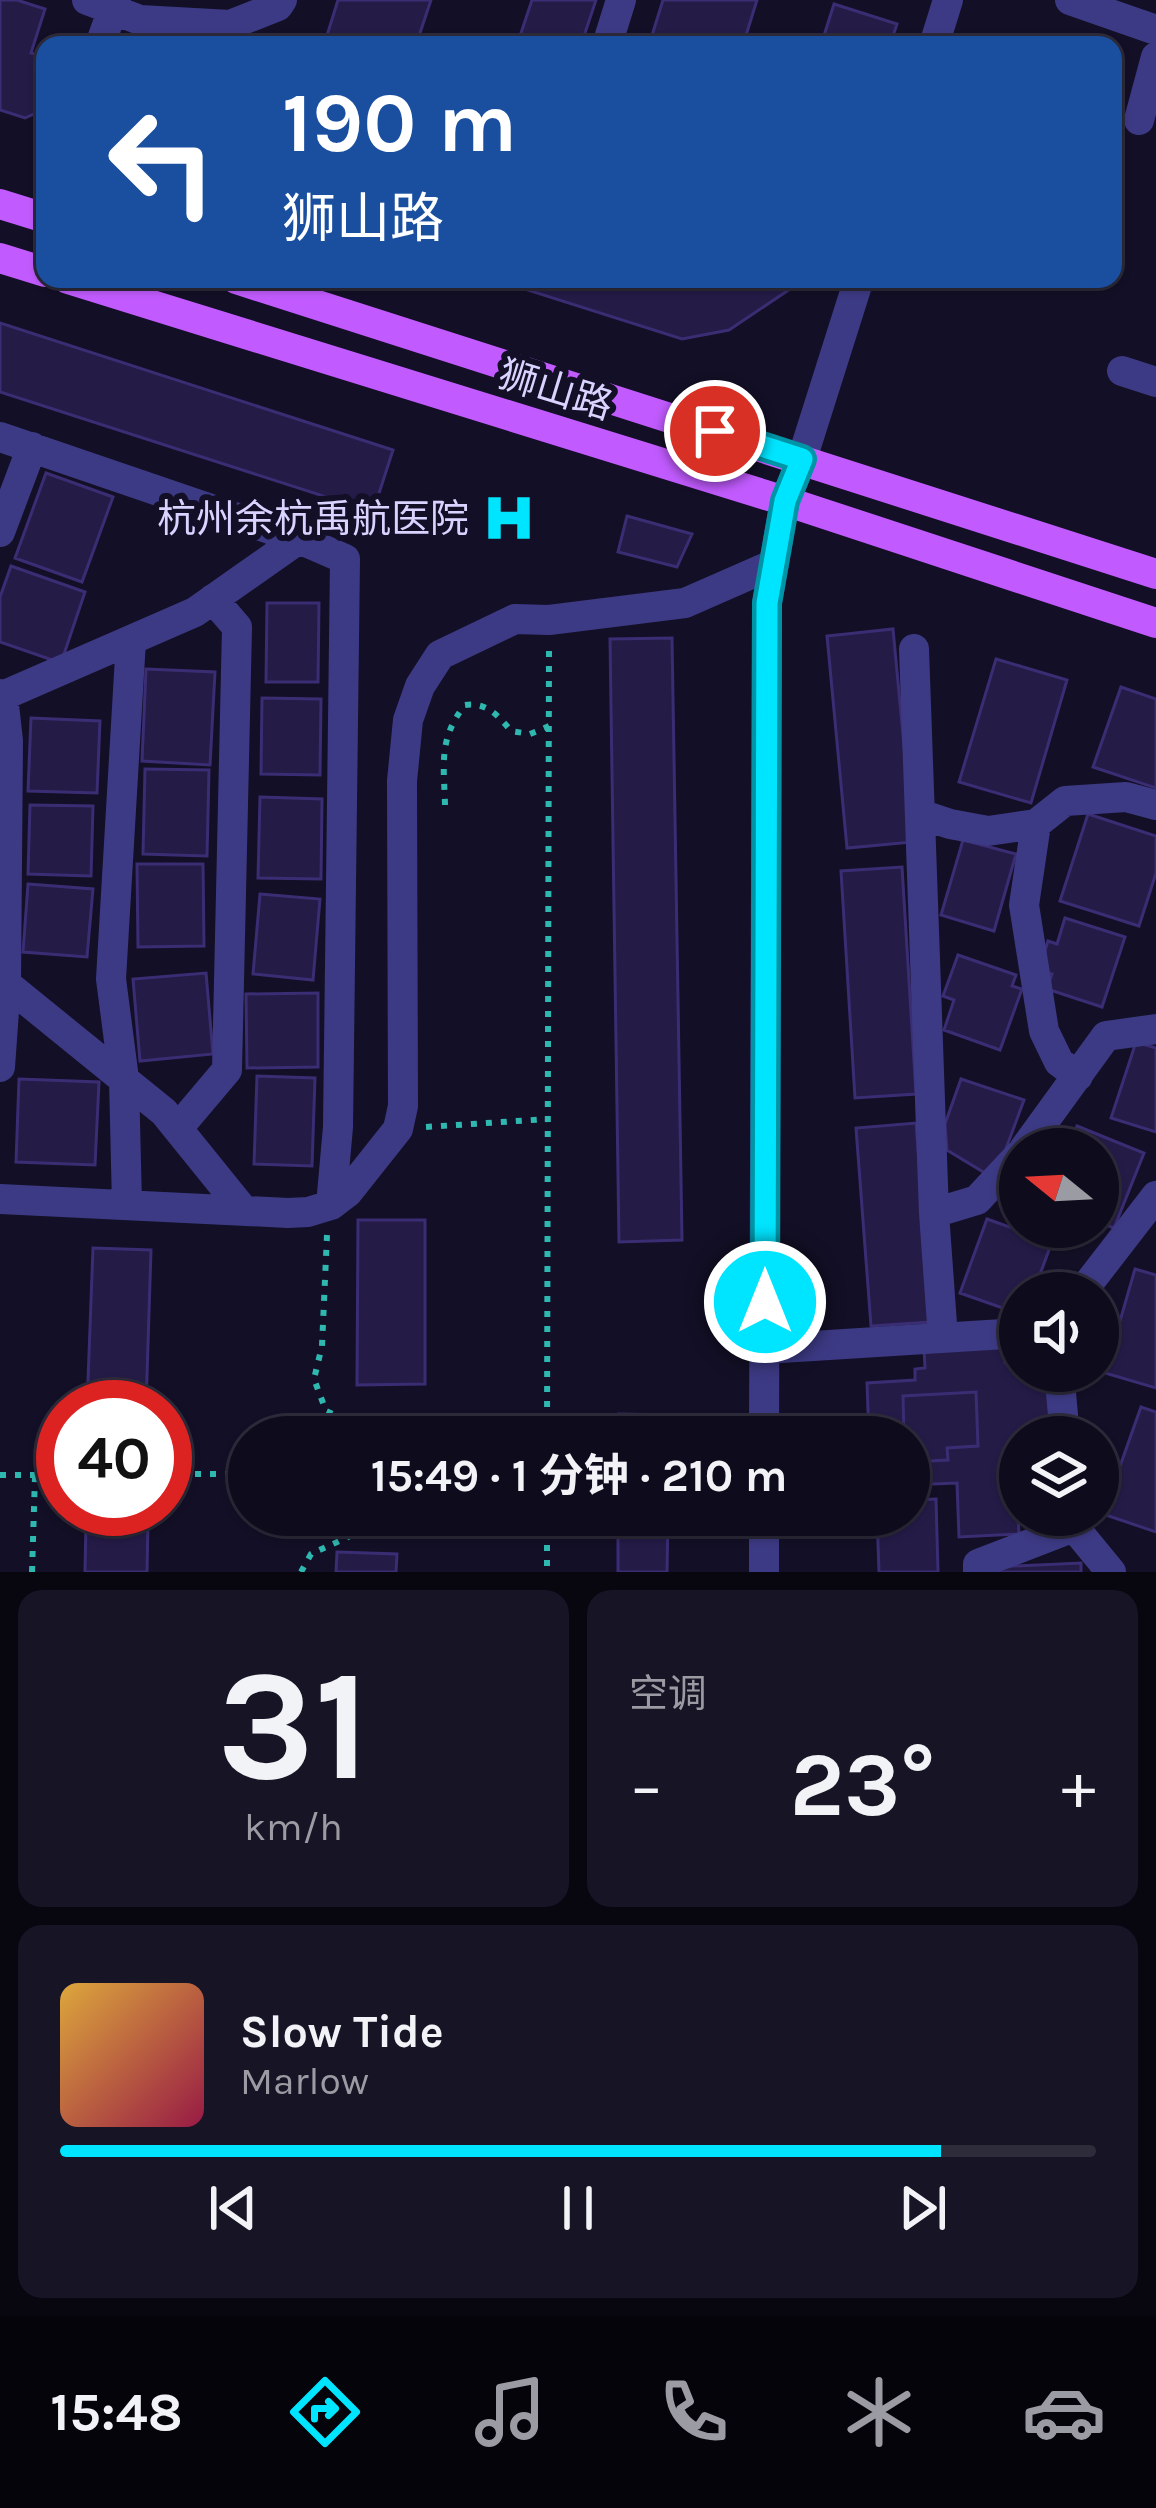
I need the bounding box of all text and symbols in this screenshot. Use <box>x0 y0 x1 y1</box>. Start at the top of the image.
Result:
text: 190 m <box>282 74 517 172</box>
icon: left <box>84 84 240 240</box>
text: 狮山路 <box>282 187 444 251</box>
street label: 狮山路 <box>493 351 618 429</box>
pin <box>664 380 766 482</box>
icon: arrive <box>682 398 748 464</box>
hospital icon: 杭州余杭禹航医院 <box>480 489 538 547</box>
place label: 杭州余杭禹航医院 <box>157 496 469 542</box>
north arrow <box>999 1128 1119 1248</box>
map controls <box>999 1128 1119 1536</box>
position arrow <box>702 1239 828 1365</box>
button: sound <box>999 1272 1119 1392</box>
speed limit sign: 40 <box>36 1380 192 1536</box>
button: layers <box>999 1416 1119 1536</box>
text: 15:49 · 1 分钟 · 210 m <box>371 1450 787 1502</box>
text: 31 <box>217 1635 370 1817</box>
text: 空调 <box>629 1671 707 1717</box>
text: 23° <box>790 1732 935 1838</box>
text: − <box>629 1747 664 1825</box>
text: + <box>1061 1747 1096 1825</box>
text: km/h <box>244 1804 343 1850</box>
text: Slow Tide <box>240 2006 444 2058</box>
text: Marlow <box>240 2058 369 2104</box>
icon: previous <box>200 2175 266 2241</box>
icon: pause <box>545 2175 611 2241</box>
icon: next <box>890 2175 956 2241</box>
icon: directions <box>283 2370 367 2454</box>
icon: music <box>468 2370 552 2454</box>
icon: phone <box>652 2370 736 2454</box>
icon: climate <box>837 2370 921 2454</box>
icon: car <box>1022 2370 1106 2454</box>
text: 15:48 <box>50 2380 183 2444</box>

